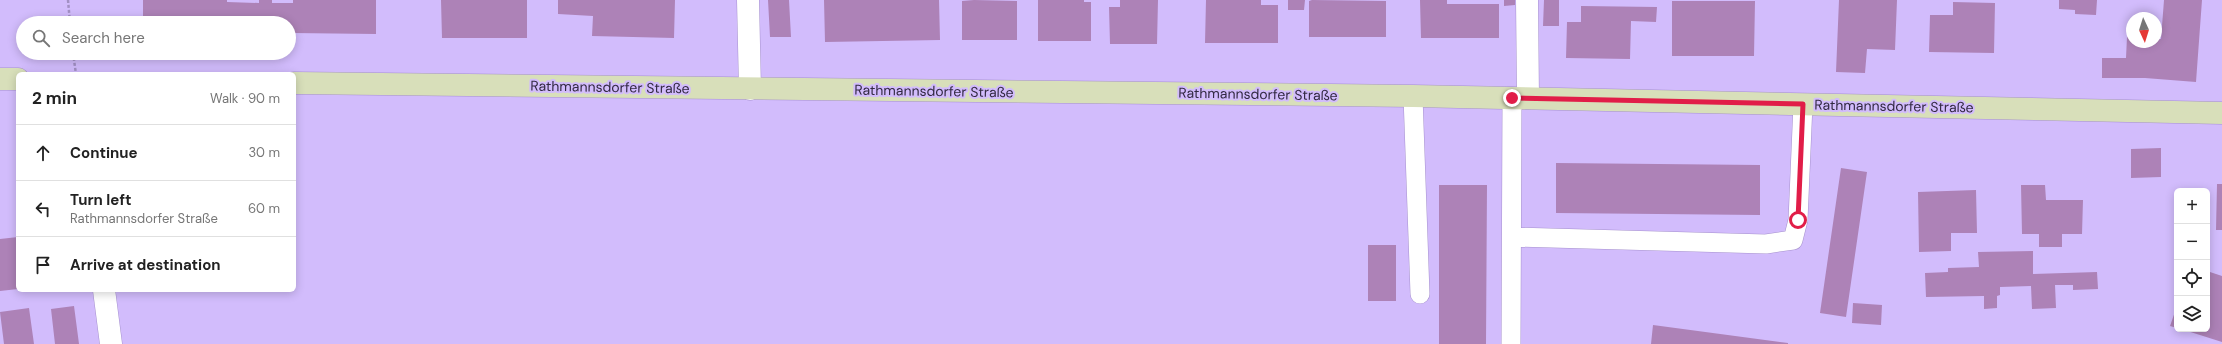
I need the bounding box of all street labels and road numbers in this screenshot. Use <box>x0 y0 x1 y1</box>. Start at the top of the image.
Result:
street label: Rathmannsdorfer Straße <box>530 77 690 97</box>
street label: Rathmannsdorfer Straße <box>854 81 1014 101</box>
street label: Rathmannsdorfer Straße <box>1178 84 1338 104</box>
street label: Rathmannsdorfer Straße <box>1814 96 1974 116</box>

